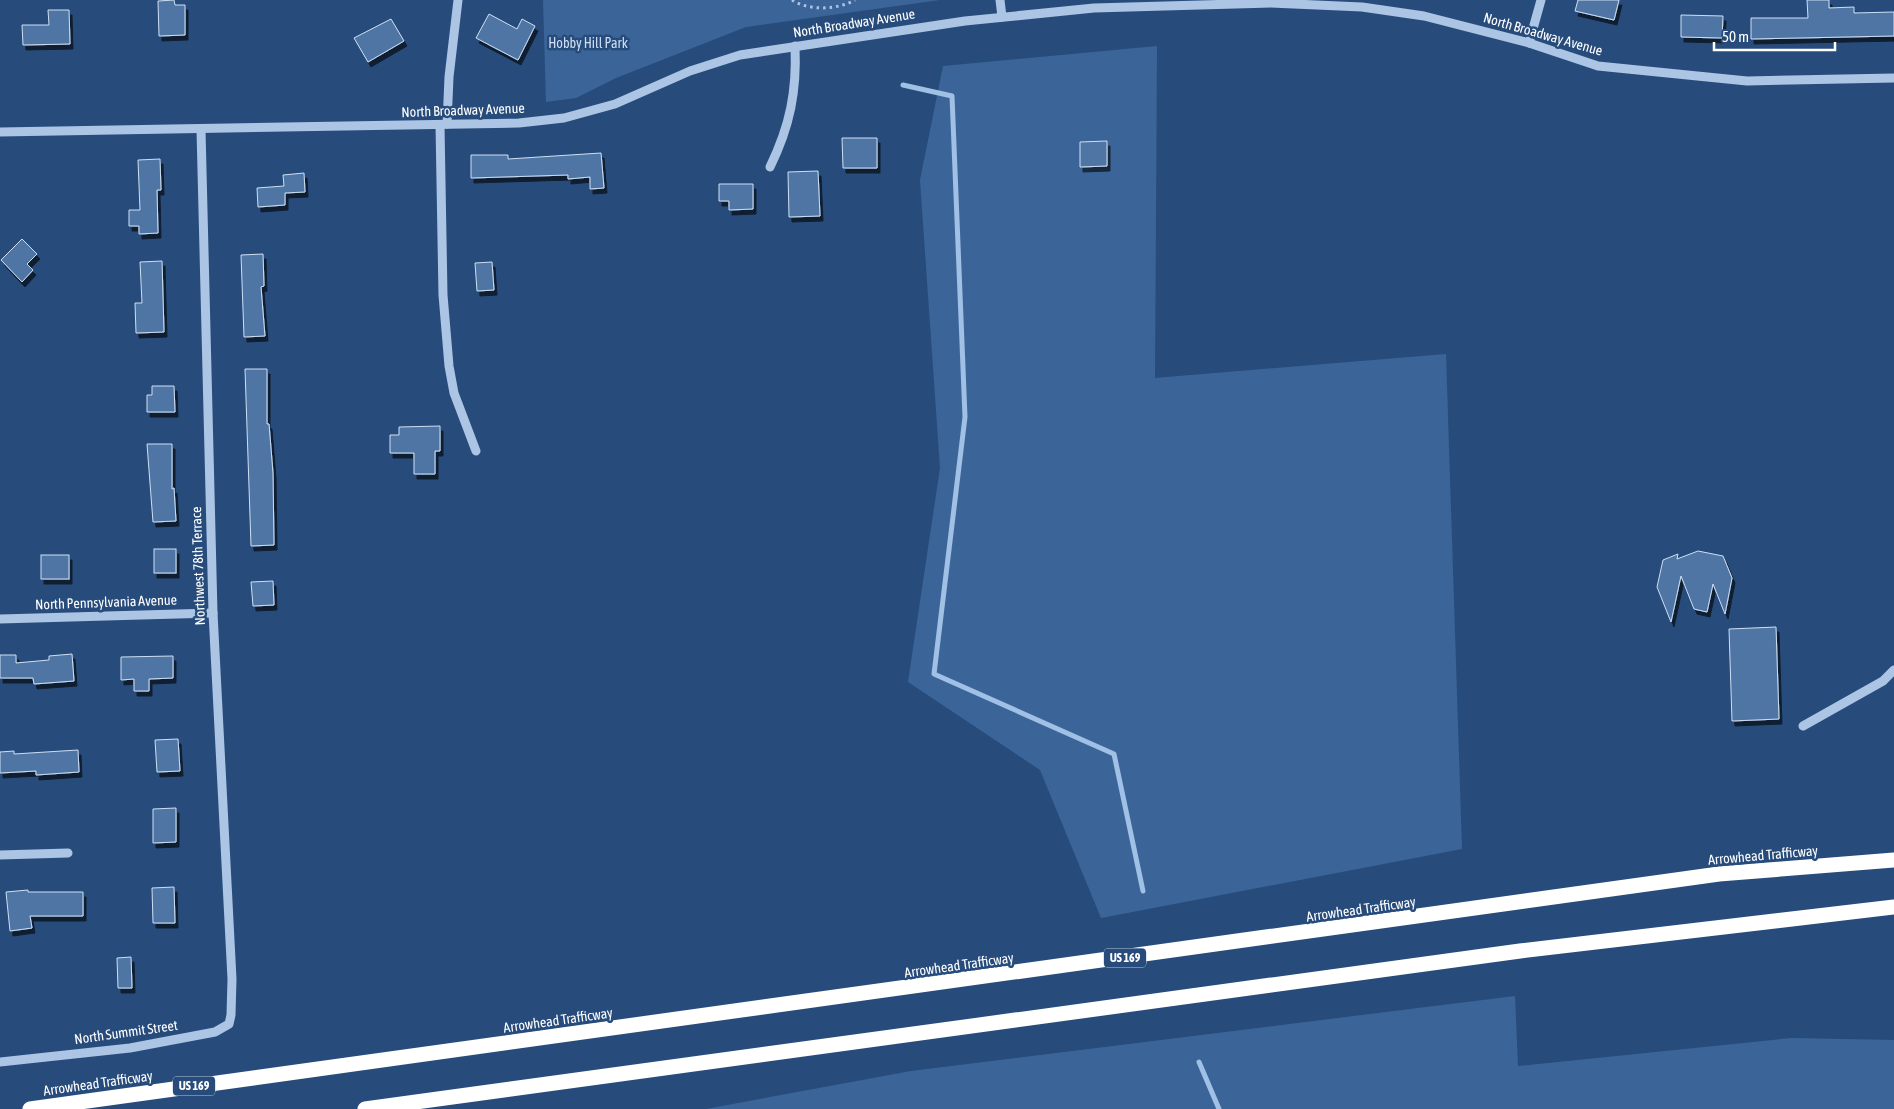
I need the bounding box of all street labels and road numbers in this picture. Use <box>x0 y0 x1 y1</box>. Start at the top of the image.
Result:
street label: North Broadway Avenue <box>792 5 916 41</box>
street label: North Broadway Avenue <box>1482 9 1604 59</box>
street label: North Broadway Avenue <box>401 100 525 120</box>
street label: Northwest 78th Terrace <box>188 506 208 626</box>
street label: North Pennsylvania Avenue <box>35 592 177 612</box>
street label: Arrowhead Trafficway <box>1707 842 1819 868</box>
street label: Arrowhead Trafficway <box>1305 893 1417 925</box>
road number: US 169 <box>1104 948 1146 968</box>
street label: Arrowhead Trafficway <box>903 949 1015 981</box>
street label: Arrowhead Trafficway <box>502 1004 614 1036</box>
street label: North Summit Street <box>73 1017 179 1047</box>
street label: Arrowhead Trafficway <box>42 1067 154 1099</box>
road number: US 169 <box>173 1076 215 1096</box>

